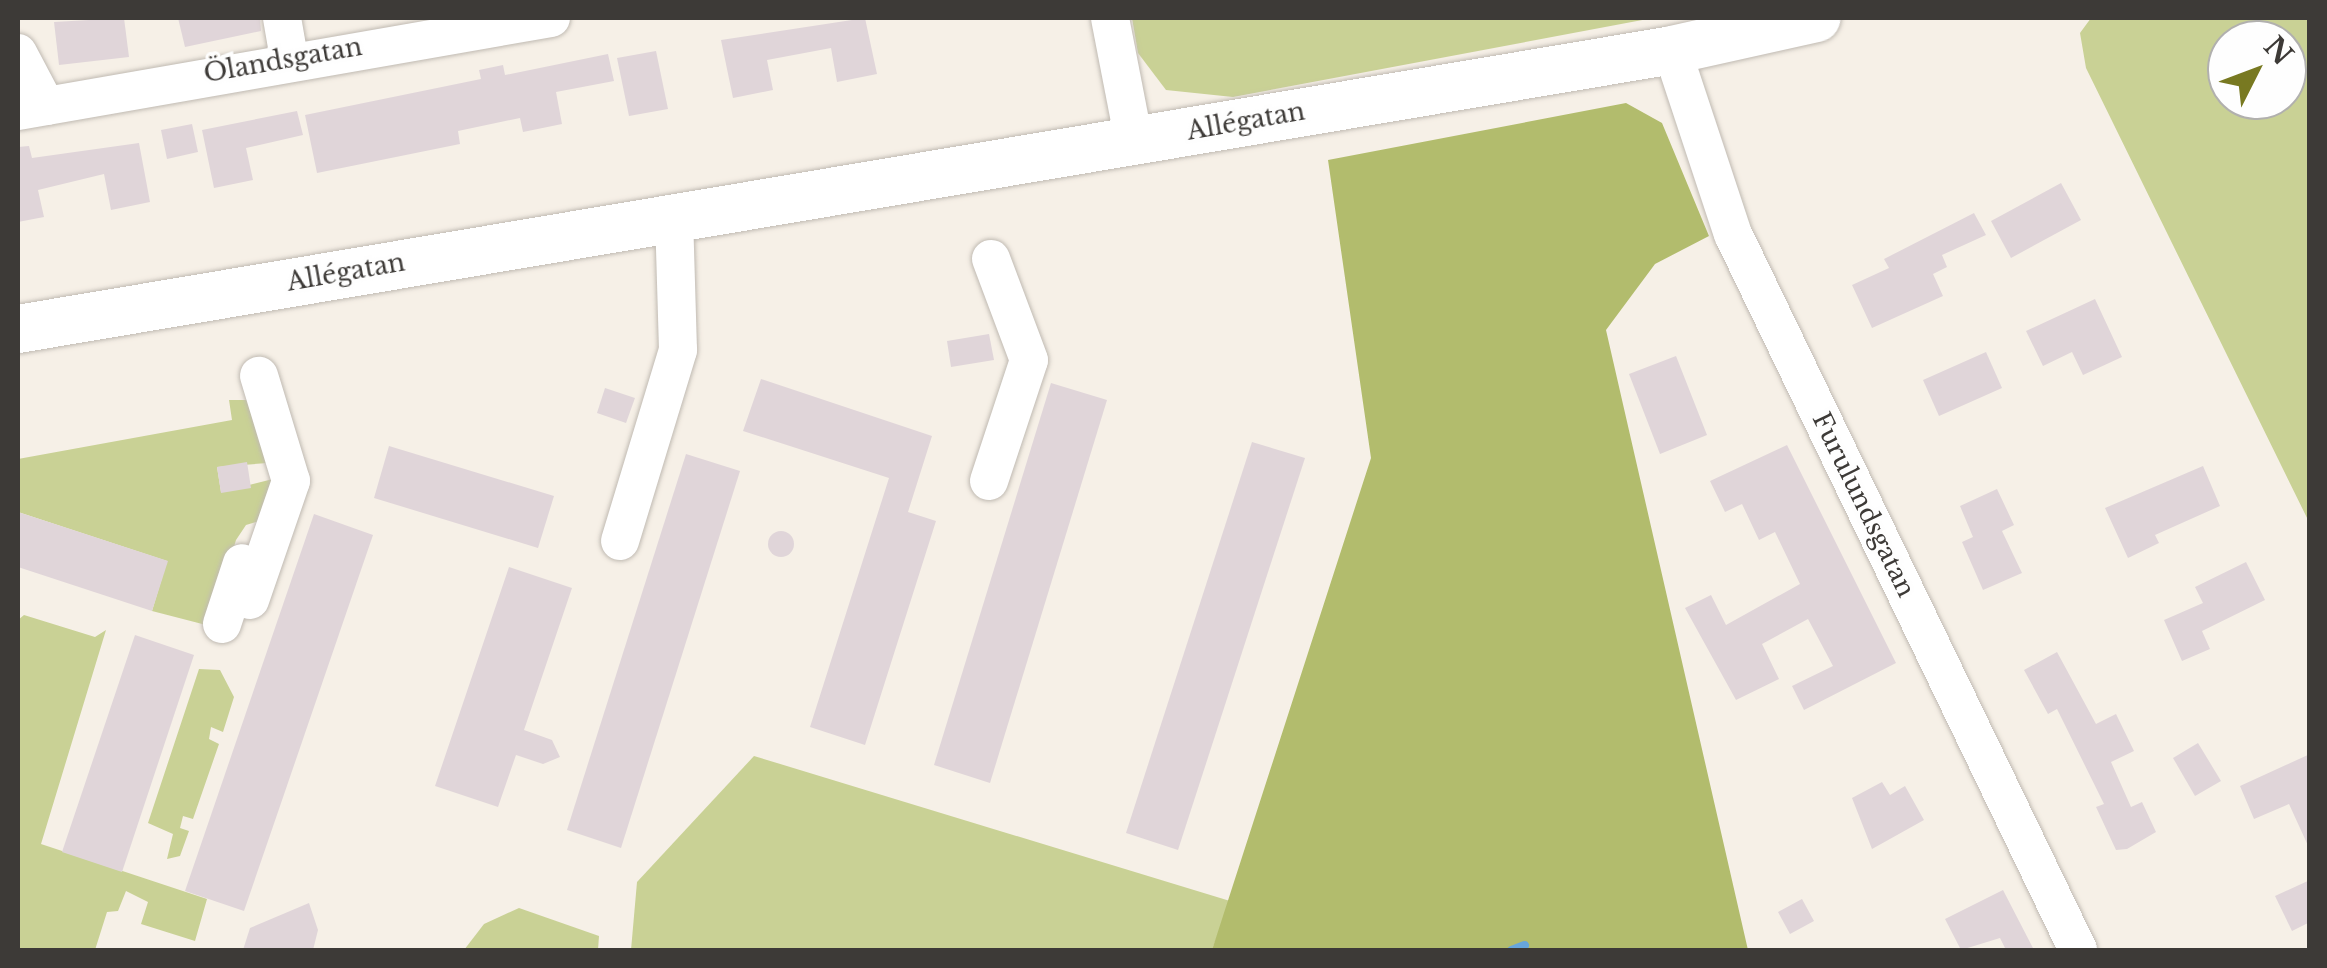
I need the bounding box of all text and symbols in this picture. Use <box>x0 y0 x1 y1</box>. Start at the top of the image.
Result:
north arrow <box>2207 20 2307 120</box>
text: N <box>2256 29 2300 72</box>
street label: Ölandsgatan <box>202 32 364 90</box>
street label: Allégatan <box>1185 97 1307 147</box>
street label: Allégatan <box>285 248 407 298</box>
street label: Furulundsgatan <box>1805 408 1921 602</box>

